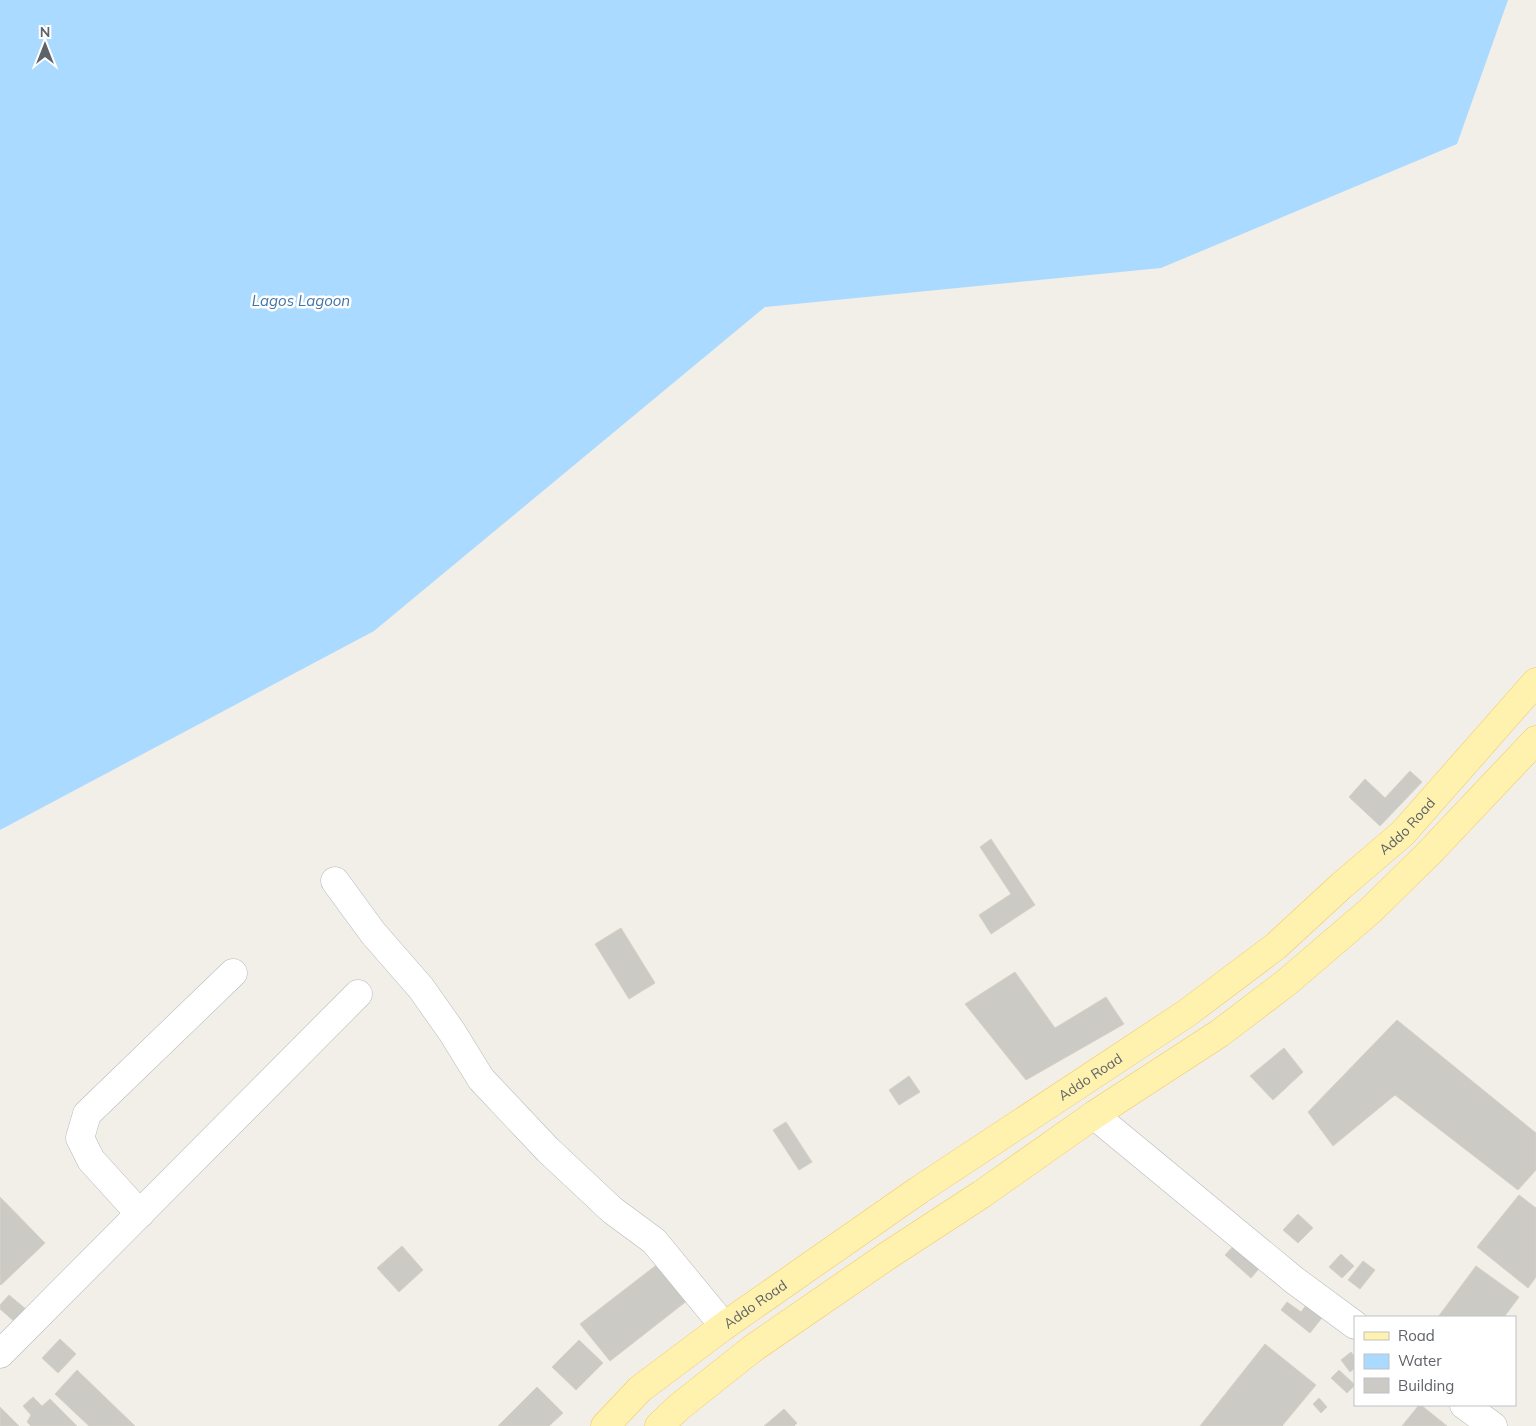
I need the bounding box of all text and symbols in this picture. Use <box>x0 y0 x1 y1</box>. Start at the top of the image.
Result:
north arrow <box>20 20 70 70</box>
text: N <box>40 23 50 41</box>
water label: Lagos Lagoon <box>252 291 350 310</box>
street label: Addo Road <box>1375 794 1439 859</box>
street label: Addo Road <box>1055 1049 1126 1104</box>
street label: Addo Road <box>720 1276 790 1332</box>
legend <box>1354 1316 1516 1406</box>
text: Road <box>1398 1326 1435 1345</box>
text: Water <box>1398 1351 1442 1370</box>
text: Building <box>1398 1376 1454 1395</box>

